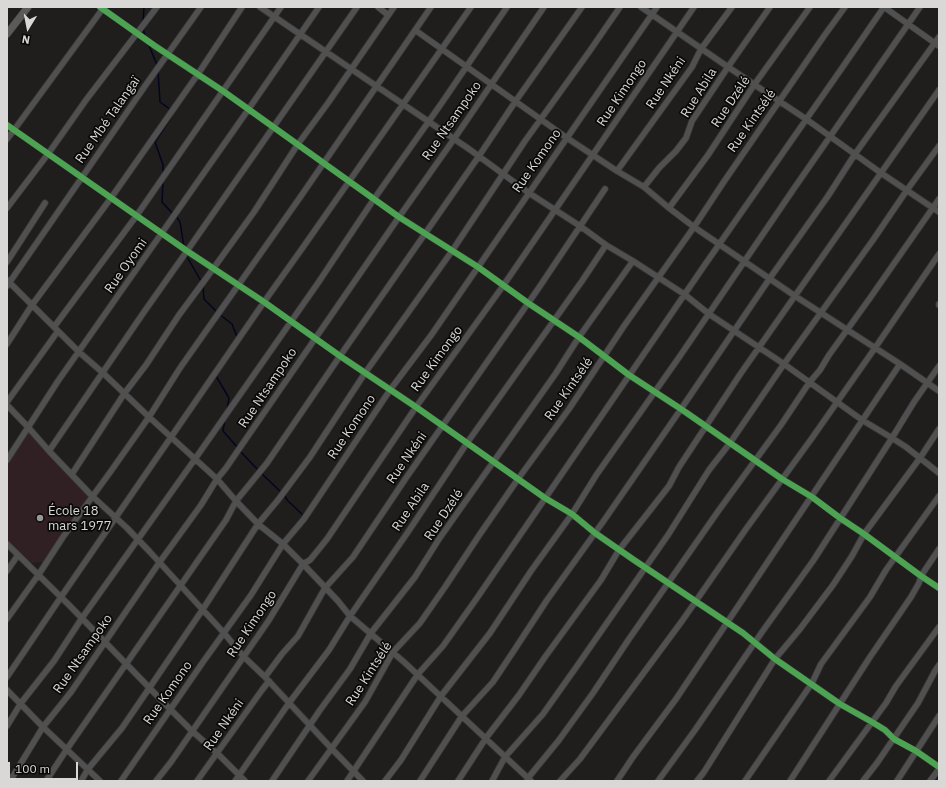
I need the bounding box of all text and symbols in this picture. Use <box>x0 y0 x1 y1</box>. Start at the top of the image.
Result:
north arrow <box>8 8 48 48</box>
text: N <box>21 32 31 47</box>
street label: Rue Nkéni <box>643 54 689 112</box>
street label: Rue Kimongo <box>594 57 650 129</box>
street label: Rue Abila <box>678 65 720 121</box>
street label: Rue Dzélé <box>708 73 754 131</box>
street label: Rue Mbé Talangaï <box>72 74 144 166</box>
street label: Rue Ntsampoko <box>419 78 485 164</box>
street label: Rue Kintsélé <box>725 86 779 156</box>
street label: Rue Komono <box>509 126 565 196</box>
street label: Rue Oyomi <box>101 236 151 296</box>
street label: Rue Kimongo <box>408 323 466 395</box>
street label: Rue Ntsampoko <box>236 345 300 431</box>
street label: Rue Kintsélé <box>542 354 596 424</box>
street label: Rue Komono <box>325 392 379 462</box>
street label: Rue Nkéni <box>384 429 430 487</box>
street label: Rue Abila <box>389 480 433 534</box>
street label: Rue Dzélé <box>421 486 467 544</box>
place label: École 18 mars 1977 <box>48 503 112 534</box>
marker: École 18 mars 1977 <box>35 513 45 523</box>
street label: Rue Kimongo <box>224 588 280 660</box>
street label: Rue Ntsampoko <box>50 611 116 697</box>
street label: Rue Kintsélé <box>342 639 396 709</box>
street label: Rue Komono <box>140 658 196 728</box>
street label: Rue Nkéni <box>201 696 247 754</box>
scale bar <box>10 754 80 780</box>
text: 100 m <box>15 761 50 776</box>

